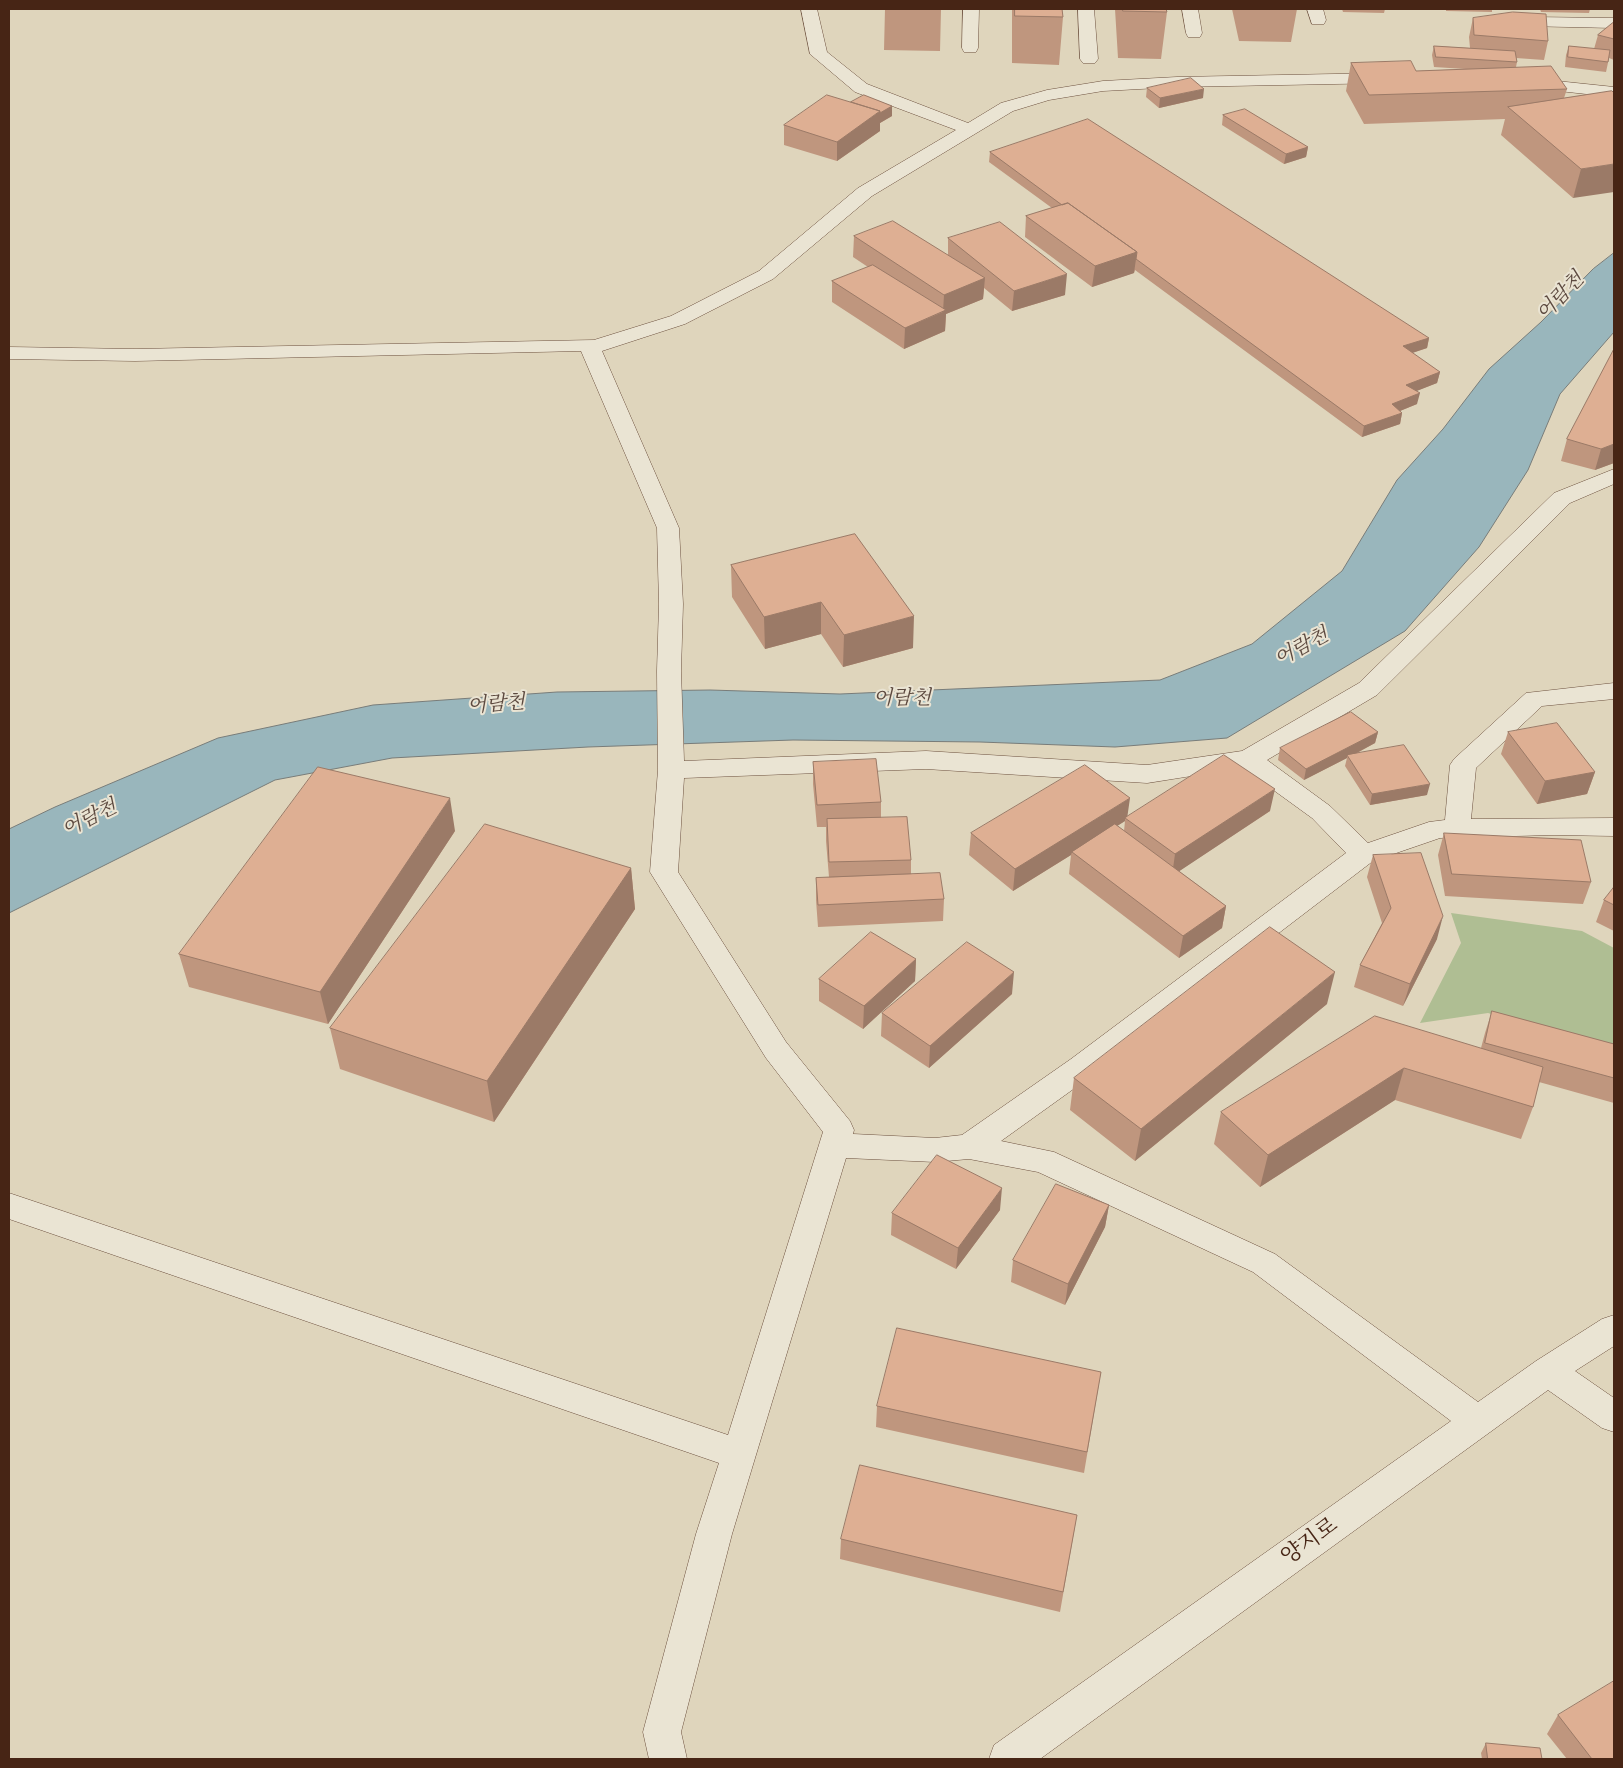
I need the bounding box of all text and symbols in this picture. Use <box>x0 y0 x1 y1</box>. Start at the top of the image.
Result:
water label: 어람천 <box>1532 268 1590 326</box>
water label: 어람천 <box>1271 624 1333 672</box>
water label: 어람천 <box>873 687 931 711</box>
water label: 어람천 <box>466 691 526 719</box>
water label: 어람천 <box>59 796 121 842</box>
street label: 양지로 <box>1276 1513 1344 1571</box>

